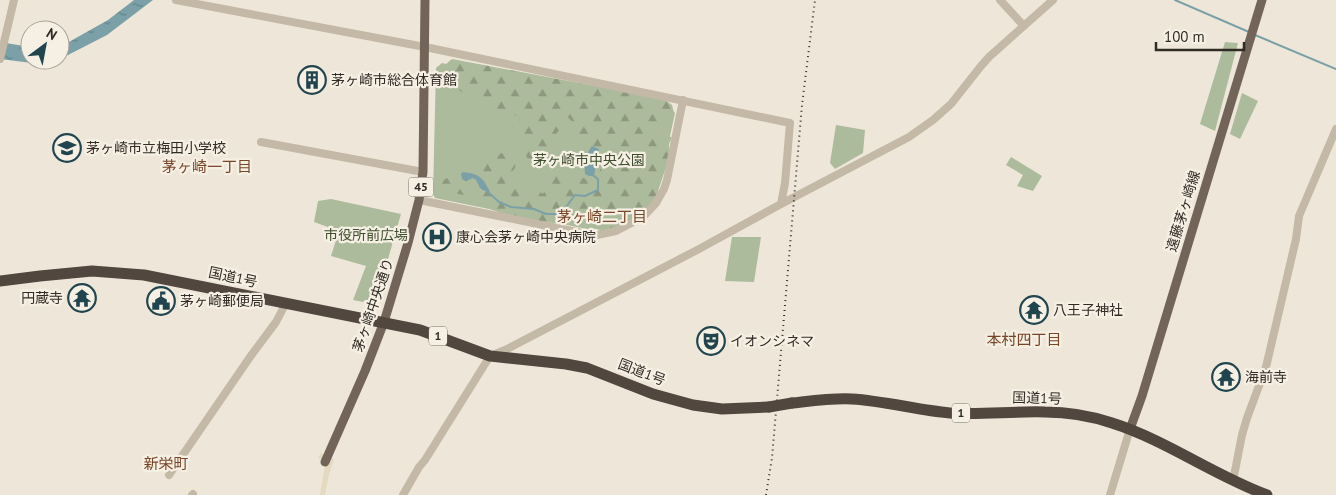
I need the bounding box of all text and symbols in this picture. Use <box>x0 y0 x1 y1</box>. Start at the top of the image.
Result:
north arrow <box>20 20 70 70</box>
scale bar <box>1156 20 1244 52</box>
text: N <box>43 24 61 44</box>
text: 100 m <box>1164 27 1205 46</box>
building icon: 茅ヶ崎市総合体育館 <box>297 65 327 95</box>
place label: 茅ヶ崎市総合体育館 <box>331 71 457 89</box>
school or university icon: 茅ヶ崎市立梅田小学校 <box>52 133 82 163</box>
place label: 茅ヶ崎市立梅田小学校 <box>86 139 226 157</box>
park label: 茅ヶ崎市中央公園 <box>533 151 645 169</box>
district label: 茅ヶ崎一丁目 <box>162 157 252 176</box>
street label: 遠藤茅ヶ崎線 <box>1162 168 1204 254</box>
road number: 45 <box>408 178 434 196</box>
district label: 茅ヶ崎二丁目 <box>557 207 647 226</box>
hospital icon: 康心会茅ヶ崎中央病院 <box>422 222 452 252</box>
park label: 市役所前広場 <box>324 226 408 244</box>
place label: 康心会茅ヶ崎中央病院 <box>456 228 596 246</box>
street label: 茅ヶ崎中央通り <box>349 256 397 354</box>
street label: 国道1号 <box>207 263 259 291</box>
temple icon: 円蔵寺 <box>67 283 97 313</box>
public building icon: 茅ヶ崎郵便局 <box>146 286 176 316</box>
place label: 円蔵寺 <box>21 289 63 307</box>
place label: 茅ヶ崎郵便局 <box>180 292 264 310</box>
temple icon: 八王子神社 <box>1019 295 1049 325</box>
place label: 八王子神社 <box>1053 301 1123 319</box>
road number: 1 <box>429 326 447 346</box>
theatre icon: イオンシネマ <box>696 326 726 356</box>
district label: 本村四丁目 <box>986 330 1062 349</box>
place label: イオンシネマ <box>730 332 814 350</box>
street label: 国道1号 <box>616 355 668 389</box>
temple icon: 海前寺 <box>1211 362 1241 392</box>
place label: 海前寺 <box>1245 368 1287 386</box>
street label: 国道1号 <box>1012 388 1062 408</box>
road number: 1 <box>952 403 970 422</box>
district label: 新栄町 <box>143 454 189 473</box>

